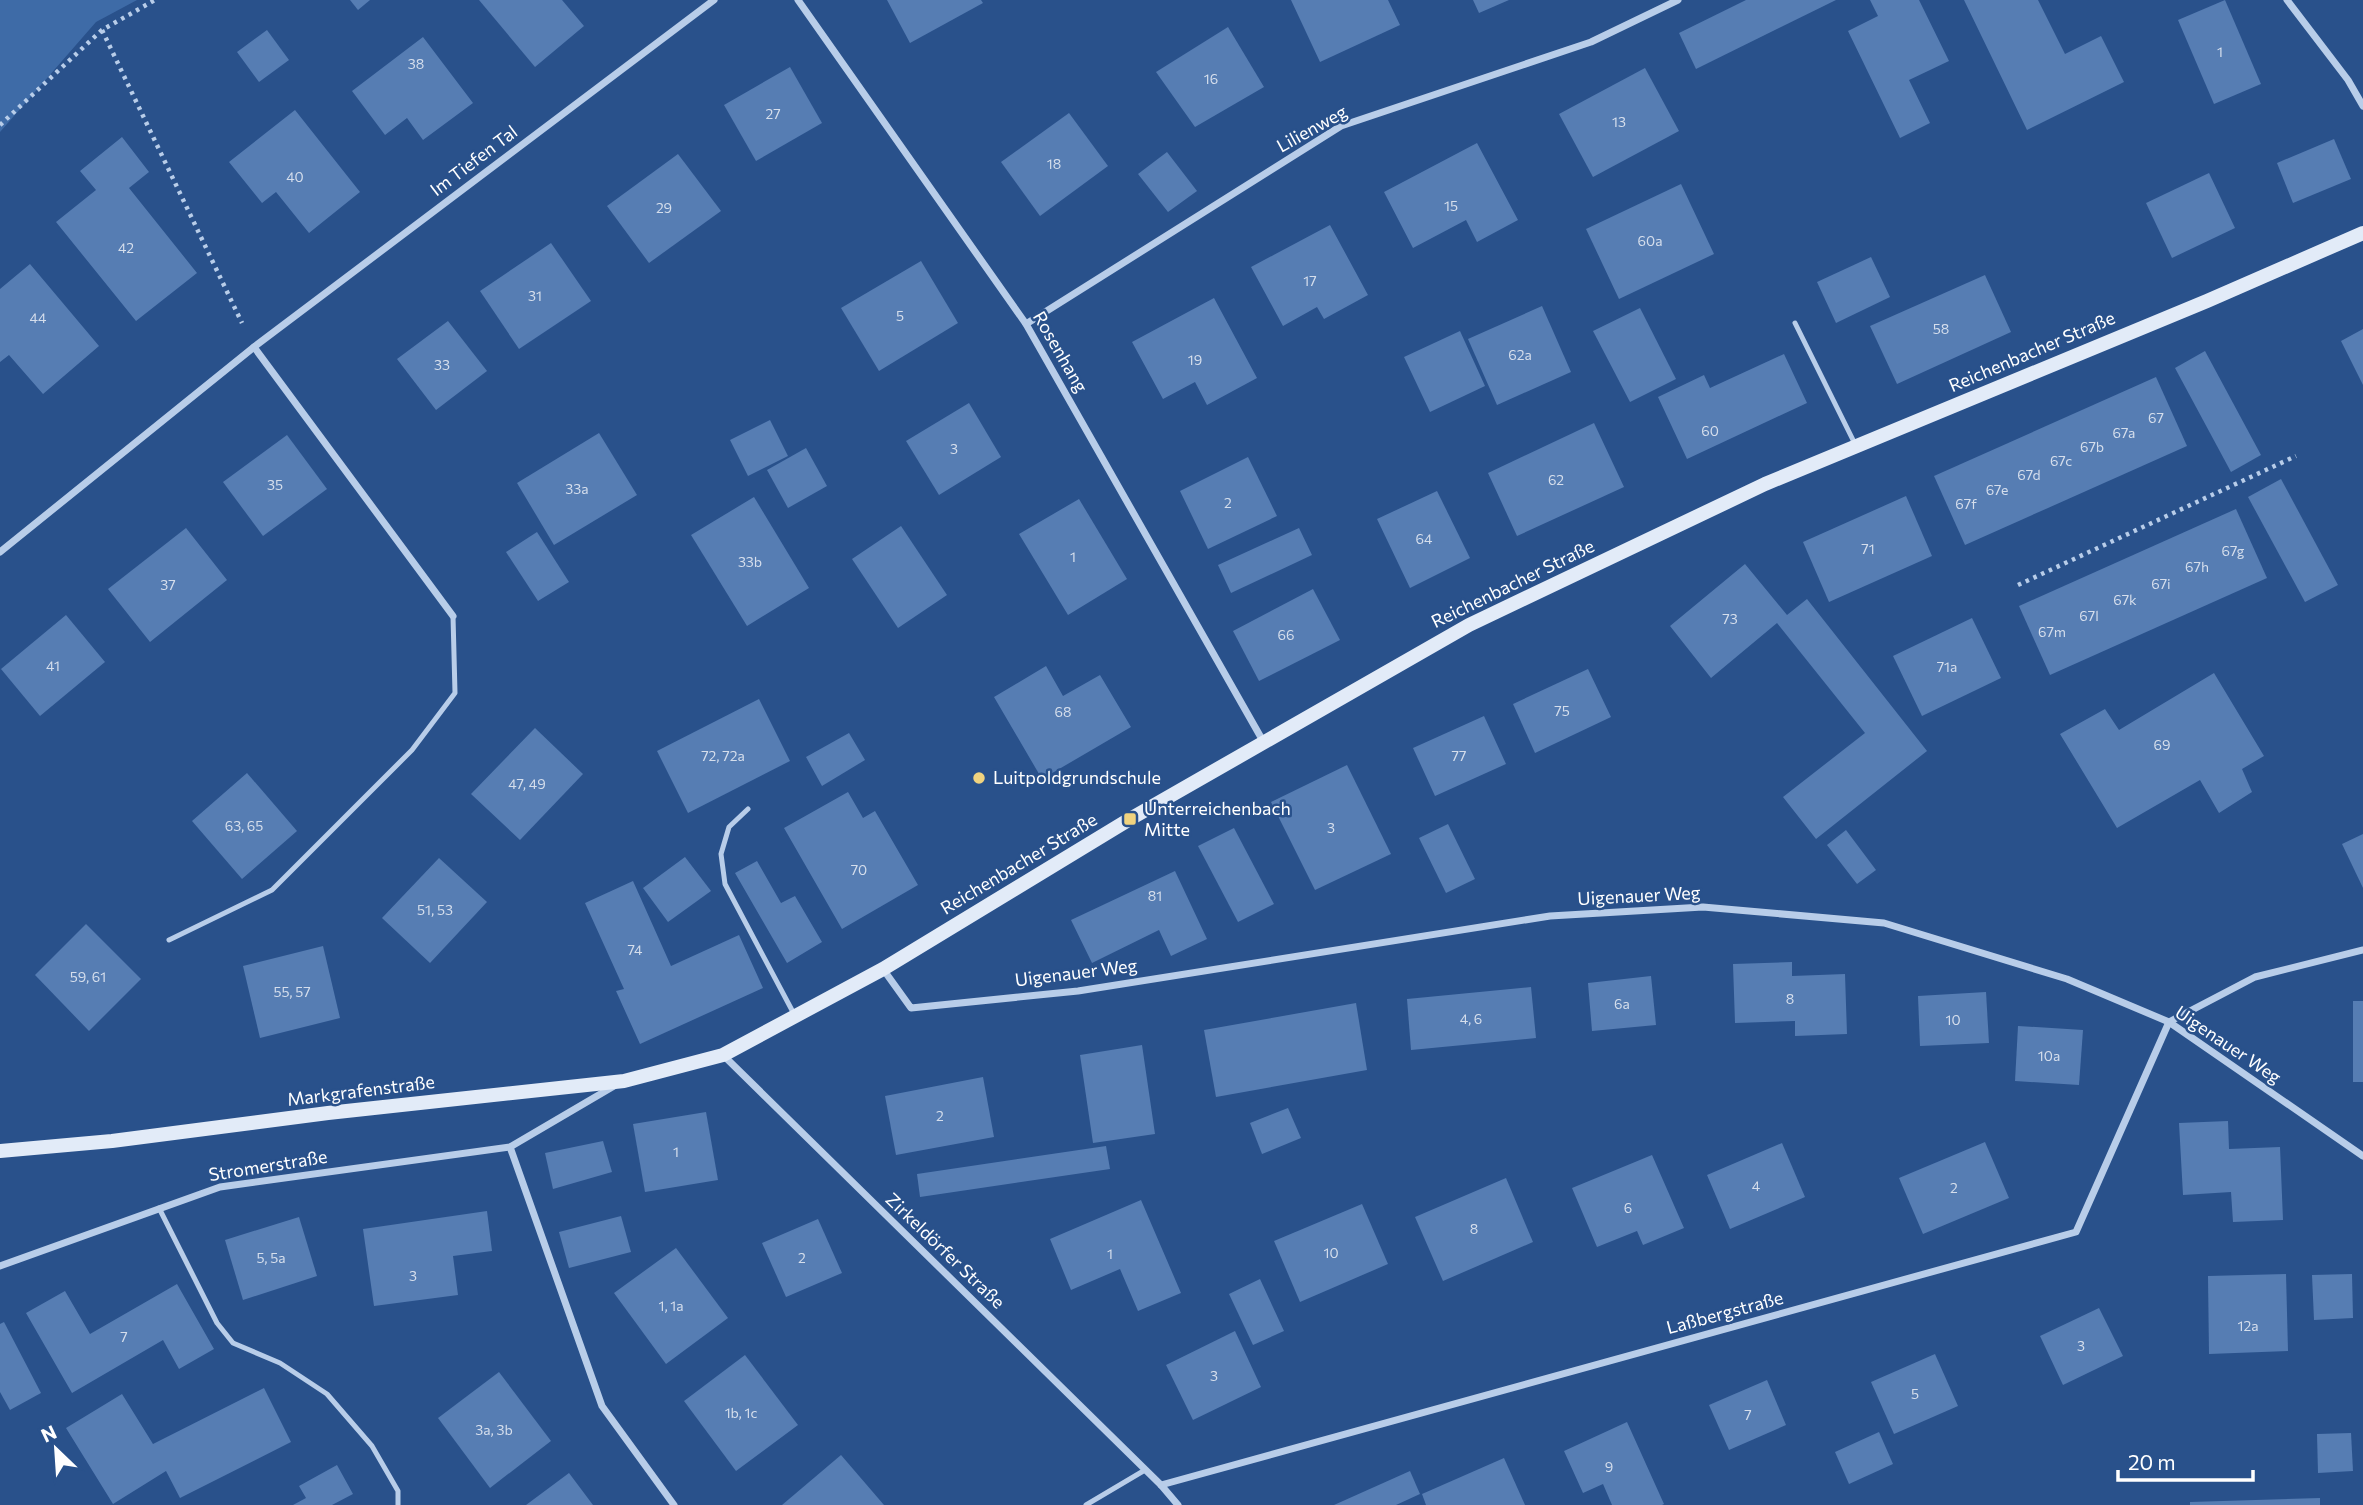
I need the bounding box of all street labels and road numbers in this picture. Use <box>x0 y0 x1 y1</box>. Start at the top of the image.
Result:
street label: Lilienweg <box>1272 100 1351 156</box>
street label: Im Tiefen Tal <box>425 120 521 200</box>
street label: Reichenbacher Straße <box>1945 306 2118 396</box>
street label: Rosenhang <box>1029 307 1093 396</box>
street label: Reichenbacher Straße <box>1427 534 1598 632</box>
street label: Reichenbacher Straße <box>936 808 1101 919</box>
street label: Uigenauer Weg <box>1577 881 1701 909</box>
street label: Uigenauer Weg <box>1013 954 1139 990</box>
street label: Uigenauer Weg <box>2171 1001 2286 1088</box>
street label: Markgrafenstraße <box>286 1070 436 1110</box>
street label: Stromerstraße <box>207 1145 329 1185</box>
street label: Zirkeldörfer Straße <box>882 1188 1010 1313</box>
street label: Laßbergstraße <box>1664 1286 1786 1338</box>

